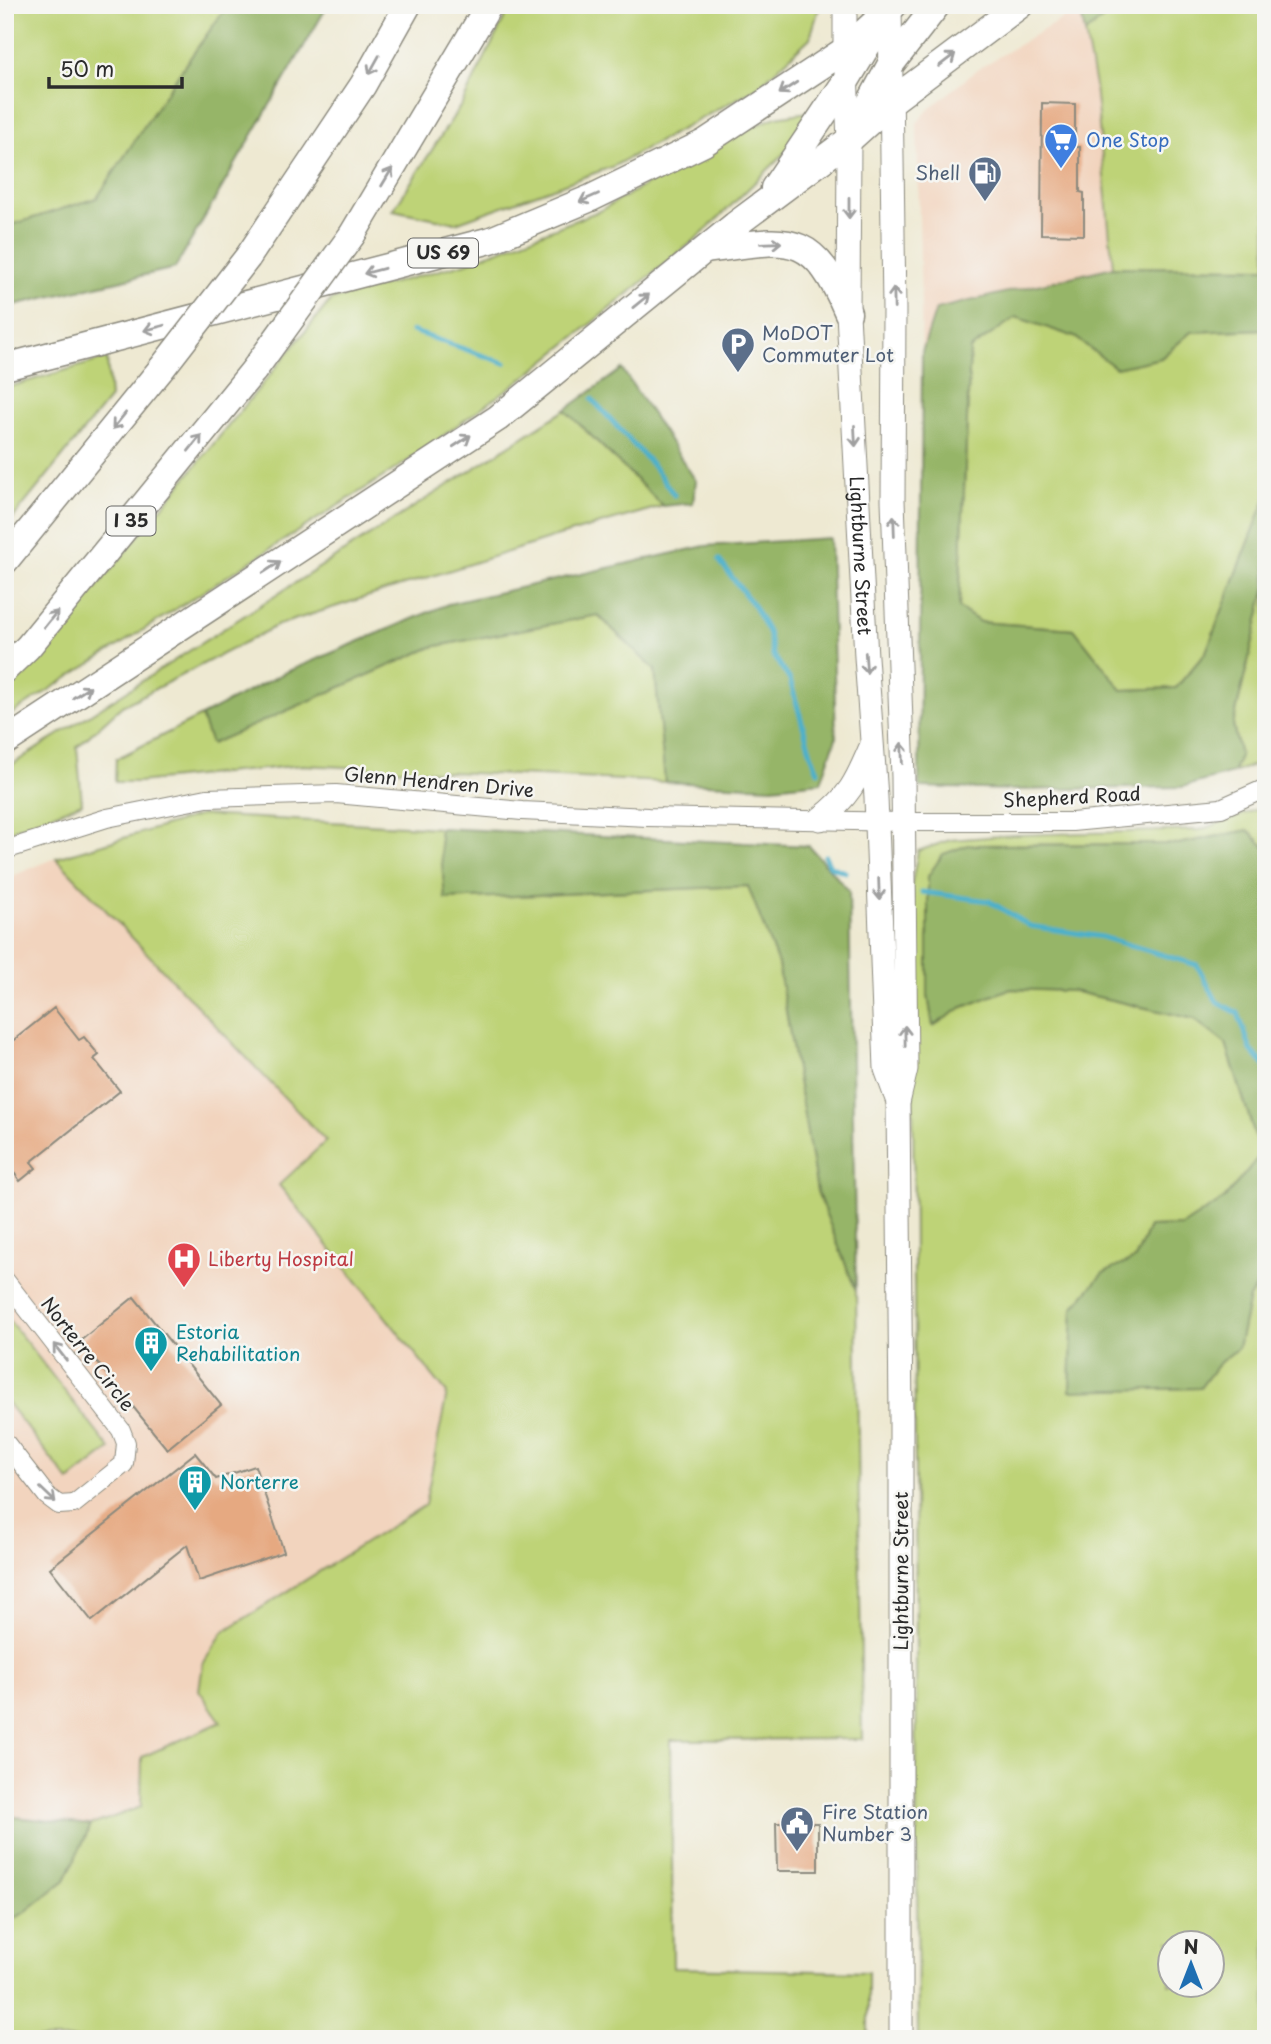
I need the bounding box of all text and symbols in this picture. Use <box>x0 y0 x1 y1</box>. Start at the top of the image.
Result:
scale bar <box>49 46 182 90</box>
text: 50 m <box>60 52 114 84</box>
one-way arrow <box>937 53 956 68</box>
one-way arrow <box>367 54 380 75</box>
one-way arrow <box>778 81 798 95</box>
supermarket icon: One Stop <box>1042 121 1080 170</box>
place label: One Stop <box>1086 125 1170 153</box>
fuel station icon: Shell <box>966 154 1004 203</box>
place label: Shell <box>915 158 960 186</box>
one-way arrow <box>381 167 395 187</box>
one-way arrow <box>579 193 600 206</box>
one-way arrow <box>842 197 856 220</box>
one-way arrow <box>759 236 782 250</box>
road number: US 69 <box>408 239 478 268</box>
one-way arrow <box>364 265 386 278</box>
one-way arrow <box>887 287 901 310</box>
one-way arrow <box>631 294 649 309</box>
place label: MoDOT Commuter Lot <box>762 318 894 368</box>
one-way arrow <box>143 322 166 335</box>
parking icon: MoDOT Commuter Lot <box>719 325 757 374</box>
one-way arrow <box>111 411 127 429</box>
one-way arrow <box>848 424 861 447</box>
one-way arrow <box>187 434 203 452</box>
one-way arrow <box>451 434 471 448</box>
street label: Lightburne Street <box>844 475 880 636</box>
road number: I 35 <box>106 506 156 536</box>
one-way arrow <box>888 515 901 538</box>
one-way arrow <box>261 559 281 573</box>
one-way arrow <box>44 611 59 629</box>
one-way arrow <box>860 651 873 674</box>
one-way arrow <box>71 684 91 698</box>
one-way arrow <box>896 742 909 765</box>
street label: Glenn Hendren Drive <box>343 759 535 803</box>
street label: Shepherd Road <box>1002 778 1141 814</box>
one-way arrow <box>873 878 886 901</box>
one-way arrow <box>898 1024 912 1047</box>
hospital icon: Liberty Hospital <box>165 1240 203 1289</box>
place label: Liberty Hospital <box>208 1244 354 1272</box>
street label: Norterre Circle <box>35 1290 142 1417</box>
place label: Estoria Rehabilitation <box>176 1317 300 1367</box>
building icon: Estoria Rehabilitation <box>132 1324 170 1373</box>
one-way arrow <box>53 1343 68 1362</box>
building icon: Norterre <box>176 1463 214 1512</box>
place label: Norterre <box>220 1467 299 1495</box>
one-way arrow <box>39 1486 56 1503</box>
street label: Lightburne Street <box>886 1491 914 1651</box>
place label: Fire Station Number 3 <box>822 1797 928 1847</box>
public building icon: Fire Station Number 3 <box>778 1804 816 1853</box>
north arrow <box>1156 1928 1226 1998</box>
text: N <box>1183 1932 1199 1960</box>

